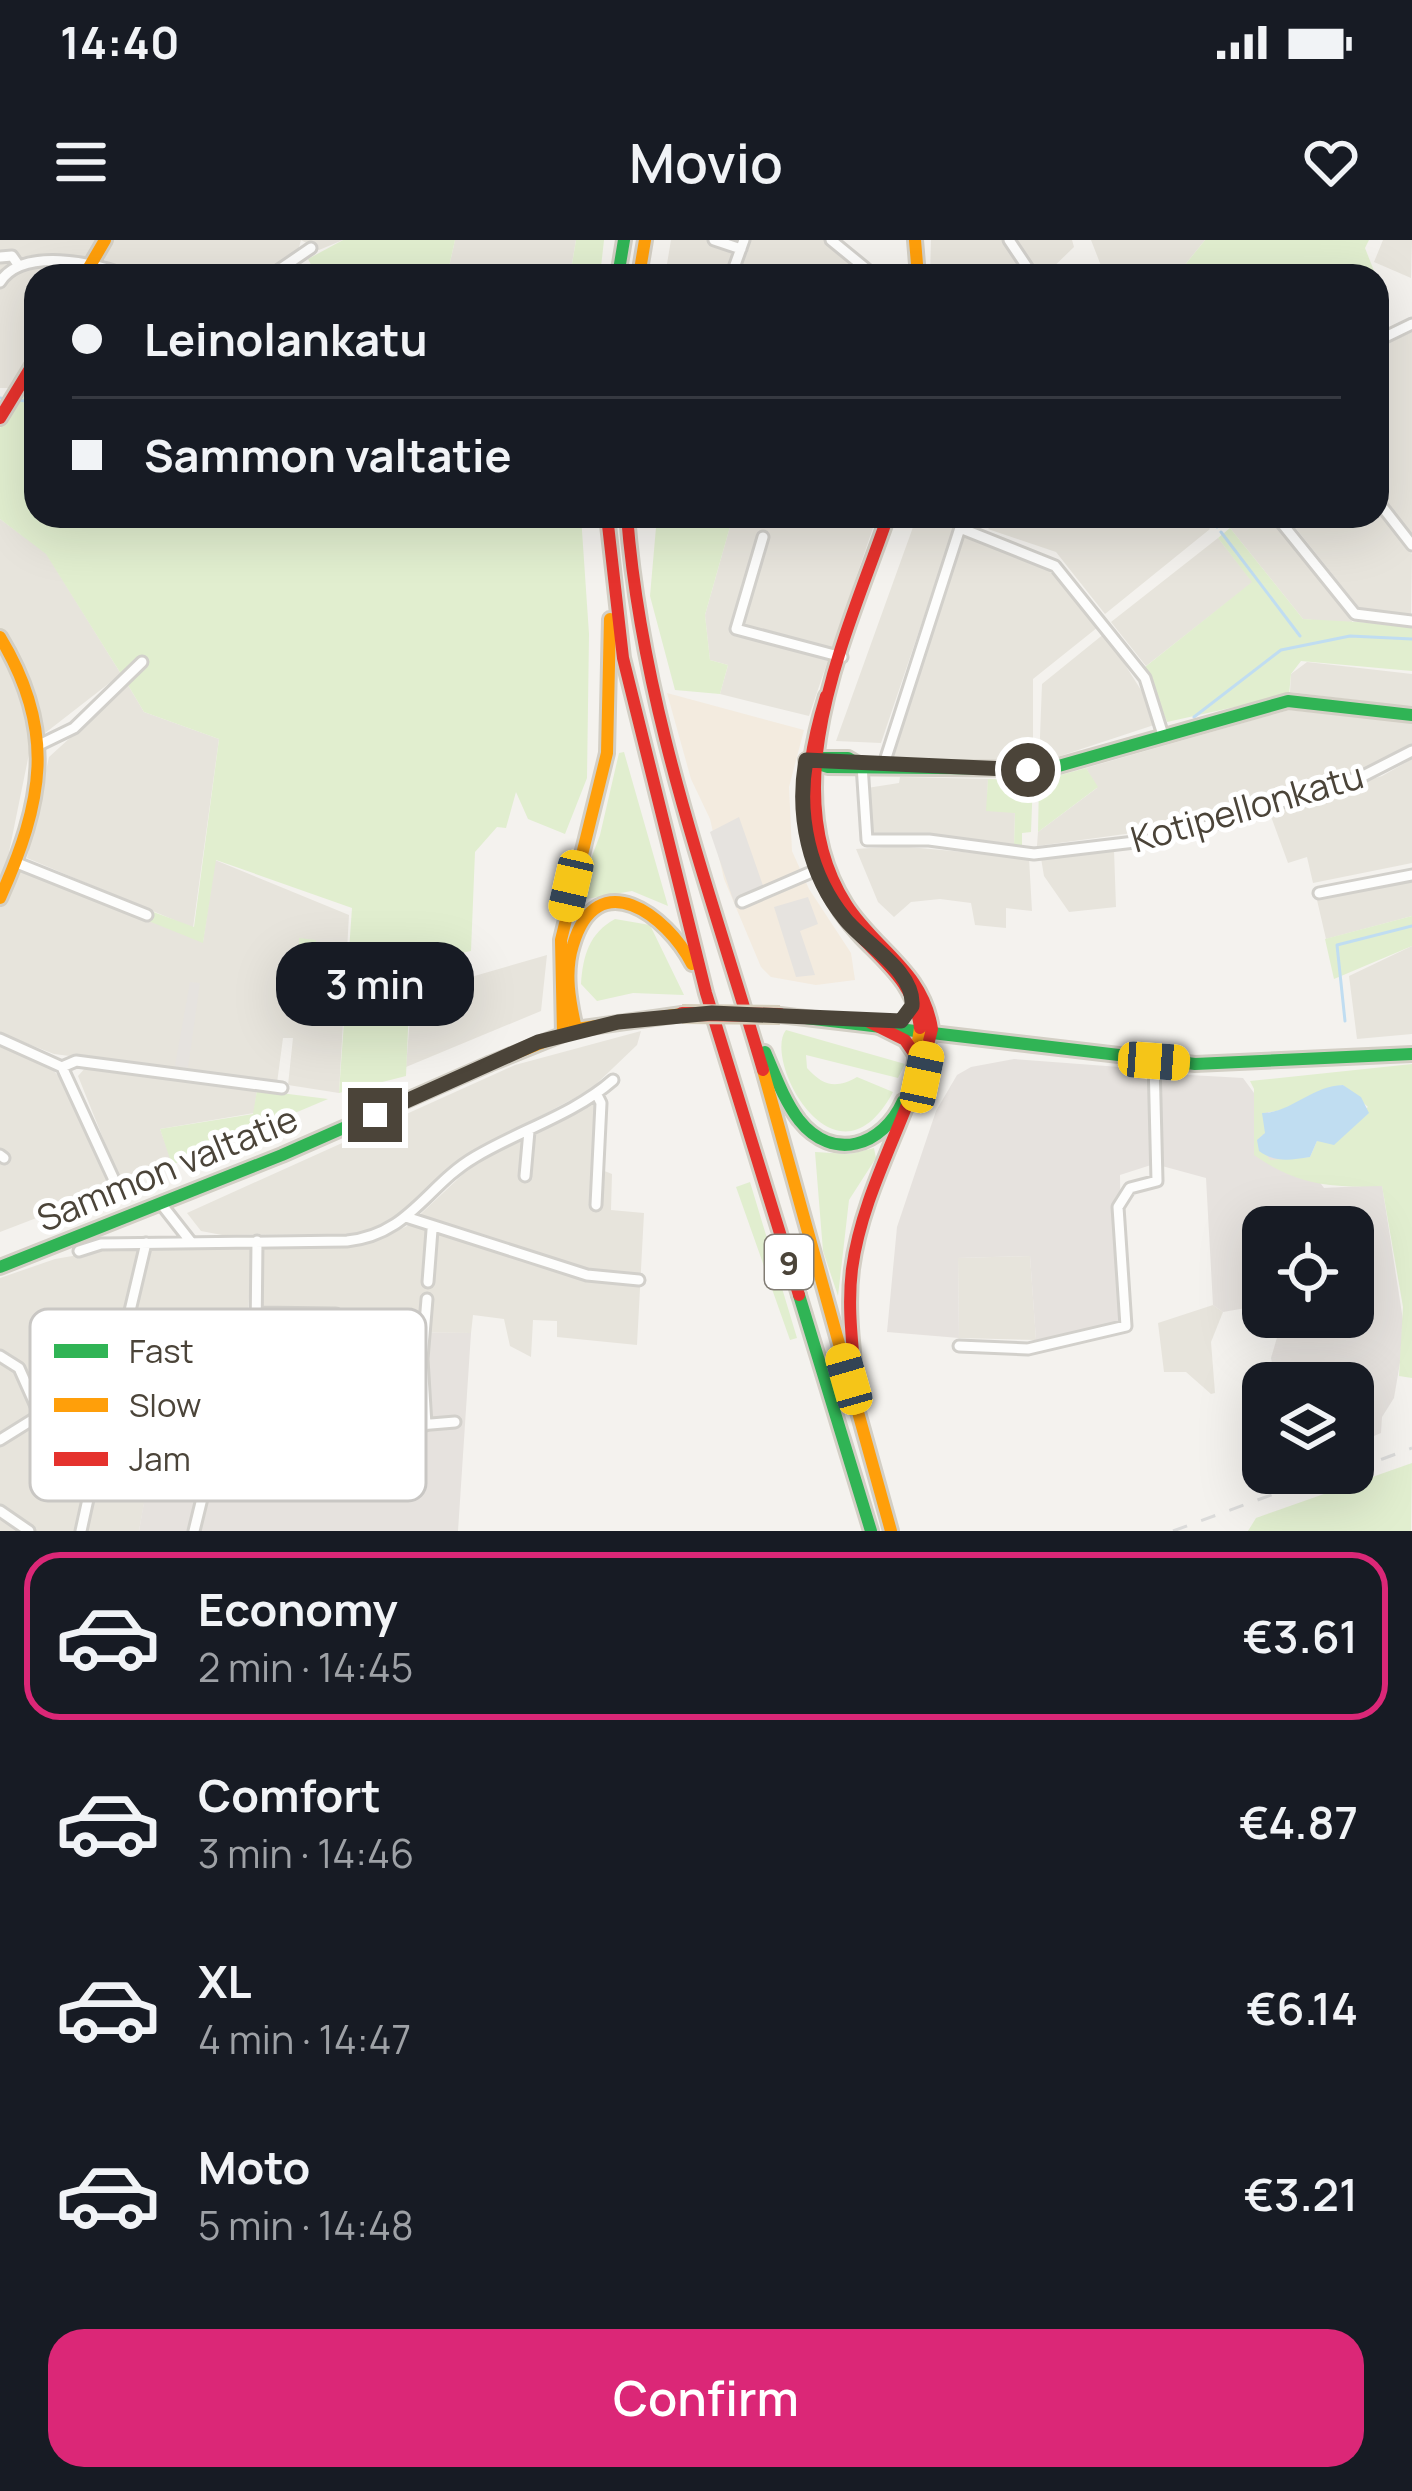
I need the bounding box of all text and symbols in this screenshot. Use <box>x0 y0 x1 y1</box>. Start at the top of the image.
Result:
text: 14:40 <box>60 11 180 73</box>
text: Movio <box>629 125 783 199</box>
icon: menu <box>48 129 114 195</box>
icon: heart <box>1298 129 1364 195</box>
text: Leinolankatu <box>144 308 428 370</box>
text: Sammon valtatie <box>144 424 512 486</box>
route start <box>1001 743 1055 797</box>
street label: Kotipellonkatu <box>1125 750 1369 864</box>
car <box>545 847 597 925</box>
callout: 3 min <box>276 941 474 1025</box>
text: 3 min <box>326 957 424 1011</box>
car <box>897 1038 947 1116</box>
car <box>1117 1041 1191 1081</box>
route end <box>348 1088 402 1142</box>
street label: Sammon valtatie <box>29 1093 305 1243</box>
map controls <box>1242 1206 1374 1494</box>
button: locate <box>1242 1206 1374 1338</box>
road number: 9 <box>765 1235 813 1289</box>
legend <box>30 1309 426 1501</box>
text: Fast <box>129 1328 194 1373</box>
car <box>822 1339 876 1419</box>
button: layers <box>1242 1362 1374 1494</box>
text: Slow <box>129 1382 201 1427</box>
text: Jam <box>129 1436 191 1481</box>
text: Economy <box>198 1578 398 1640</box>
icon: car <box>54 1582 162 1690</box>
text: €3.61 <box>1243 1605 1358 1667</box>
text: 2 min · 14:45 <box>198 1640 413 1694</box>
text: Comfort <box>198 1764 381 1826</box>
icon: car <box>54 1768 162 1876</box>
text: €4.87 <box>1239 1791 1358 1853</box>
text: 3 min · 14:46 <box>198 1826 414 1880</box>
text: XL <box>198 1950 252 2012</box>
icon: car <box>54 1954 162 2062</box>
text: €6.14 <box>1246 1977 1358 2039</box>
text: 4 min · 14:47 <box>198 2012 411 2066</box>
text: Moto <box>198 2136 310 2198</box>
icon: car <box>54 2140 162 2248</box>
text: €3.21 <box>1244 2163 1358 2225</box>
text: 5 min · 14:48 <box>198 2198 414 2252</box>
button: Confirm <box>48 2329 1364 2467</box>

